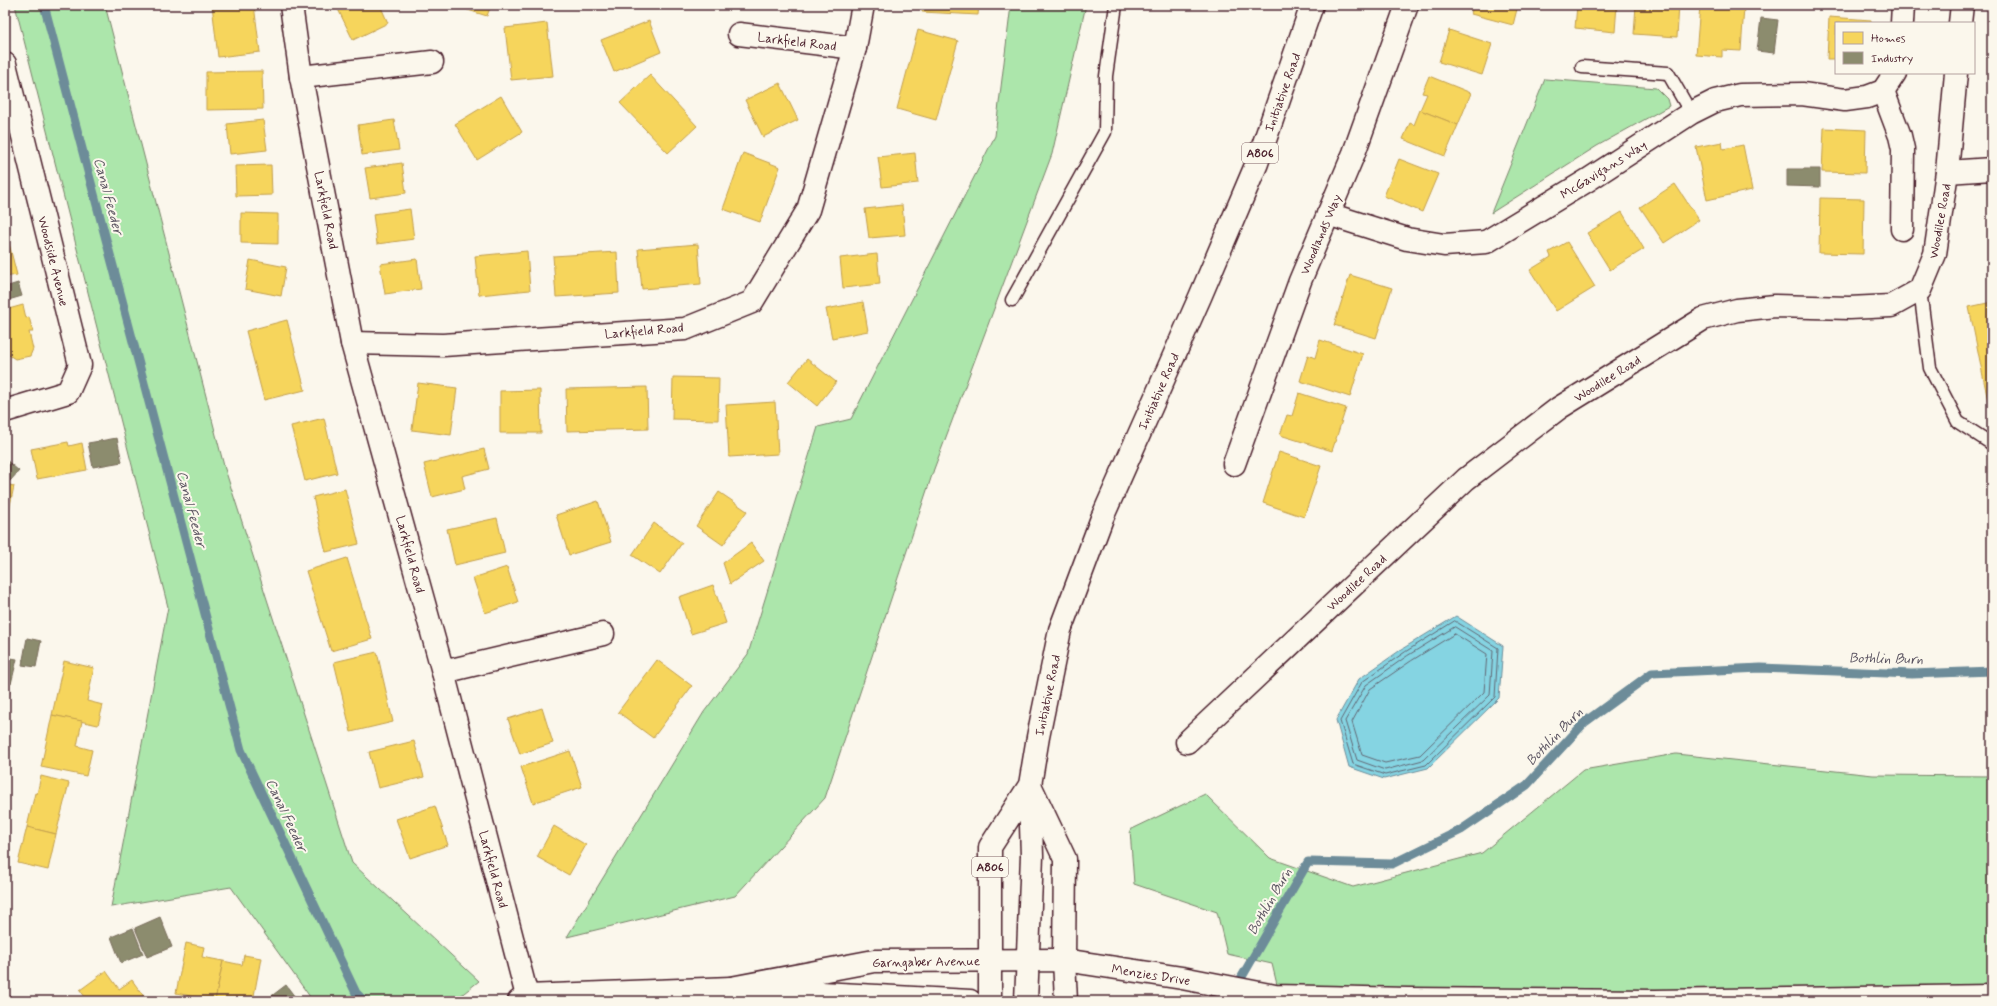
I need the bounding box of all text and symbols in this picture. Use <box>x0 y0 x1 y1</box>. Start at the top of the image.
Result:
legend <box>1835 22 1975 74</box>
street label: Larkfield Road <box>756 29 837 56</box>
text: Homes <box>1871 31 1906 47</box>
street label: Initiative Road <box>1261 51 1306 134</box>
text: Industry <box>1871 51 1913 67</box>
street label: McGavigans Way <box>1557 137 1651 205</box>
road number: A806 <box>1242 143 1278 163</box>
water label: Canal Feeder <box>89 156 128 239</box>
street label: Larkfield Road <box>310 170 341 251</box>
street label: Woodilee Road <box>1926 182 1955 260</box>
street label: Woodlands Way <box>1297 191 1346 277</box>
street label: Woodside Avenue <box>33 215 72 308</box>
street label: Larkfield Road <box>604 320 684 343</box>
street label: Initiative Road <box>1135 350 1184 433</box>
street label: Woodilee Road <box>1571 352 1645 407</box>
water label: Canal Feeder <box>172 469 211 552</box>
street label: Larkfield Road <box>391 514 428 595</box>
street label: Woodilee Road <box>1323 551 1391 615</box>
water label: Bothlin Burn <box>1849 649 1923 669</box>
street label: Initiative Road <box>1032 653 1065 738</box>
water label: Bothlin Burn <box>1522 704 1587 770</box>
water label: Canal Feeder <box>261 776 312 857</box>
street label: Larkfield Road <box>474 829 511 910</box>
road number: A806 <box>972 857 1008 877</box>
water label: Bothlin Burn <box>1243 865 1296 938</box>
street label: Garngaber Avenue <box>872 953 980 972</box>
street label: Menzies Drive <box>1110 961 1191 990</box>

